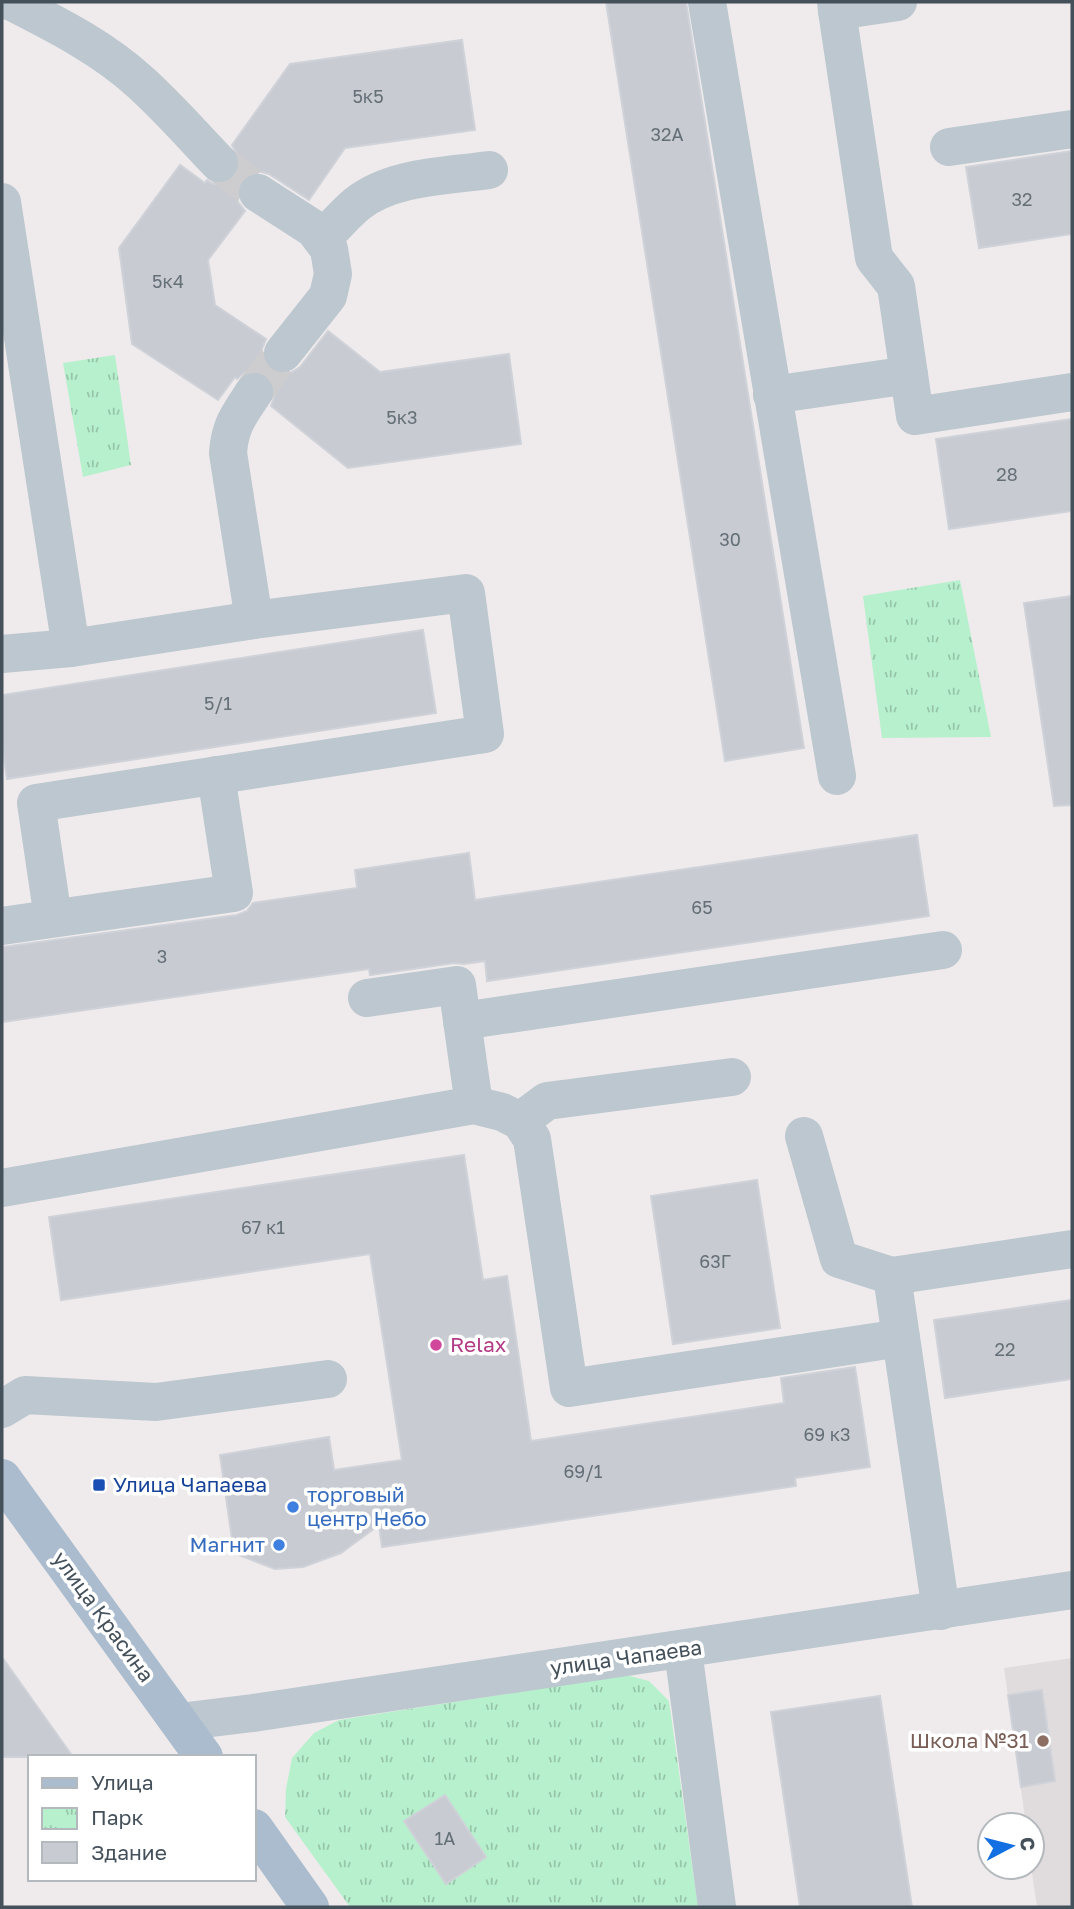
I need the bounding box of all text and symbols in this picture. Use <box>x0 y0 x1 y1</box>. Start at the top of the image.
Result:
house number: 5к5 <box>352 85 384 107</box>
house number: 32А <box>650 123 684 145</box>
house number: 32 <box>1012 188 1032 210</box>
house number: 5к4 <box>152 270 184 292</box>
house number: 5к3 <box>386 406 418 428</box>
house number: 28 <box>996 463 1018 485</box>
house number: 30 <box>719 528 741 550</box>
house number: 5/1 <box>204 692 232 714</box>
house number: 65 <box>691 896 713 918</box>
house number: 3 <box>157 945 167 967</box>
house number: 67 к1 <box>241 1216 285 1238</box>
house number: 63Г <box>699 1250 731 1272</box>
place label: Relax <box>450 1331 507 1357</box>
marker: Relax <box>428 1337 444 1353</box>
house number: 22 <box>995 1338 1015 1360</box>
house number: 69 к3 <box>803 1423 851 1445</box>
house number: 69/1 <box>563 1460 603 1482</box>
place label: Улица Чапаева <box>113 1471 267 1497</box>
marker: Улица Чапаева <box>91 1477 107 1493</box>
place label: торговый центр Небо <box>307 1481 427 1531</box>
marker: торговый центр Небо <box>285 1499 301 1515</box>
place label: Магнит <box>190 1531 265 1557</box>
marker: Магнит <box>271 1537 287 1553</box>
street label: улица Красина <box>48 1546 160 1687</box>
street label: улица Чапаева <box>548 1633 703 1681</box>
place label: Школа №31 <box>910 1727 1029 1753</box>
marker: Школа №31 <box>1035 1733 1051 1749</box>
legend <box>28 1755 256 1881</box>
text: Улица <box>91 1769 154 1795</box>
text: Парк <box>91 1804 144 1830</box>
north arrow <box>976 1811 1046 1881</box>
house number: 1А <box>435 1827 455 1849</box>
text: С <box>1016 1836 1041 1852</box>
text: Здание <box>91 1839 167 1865</box>

